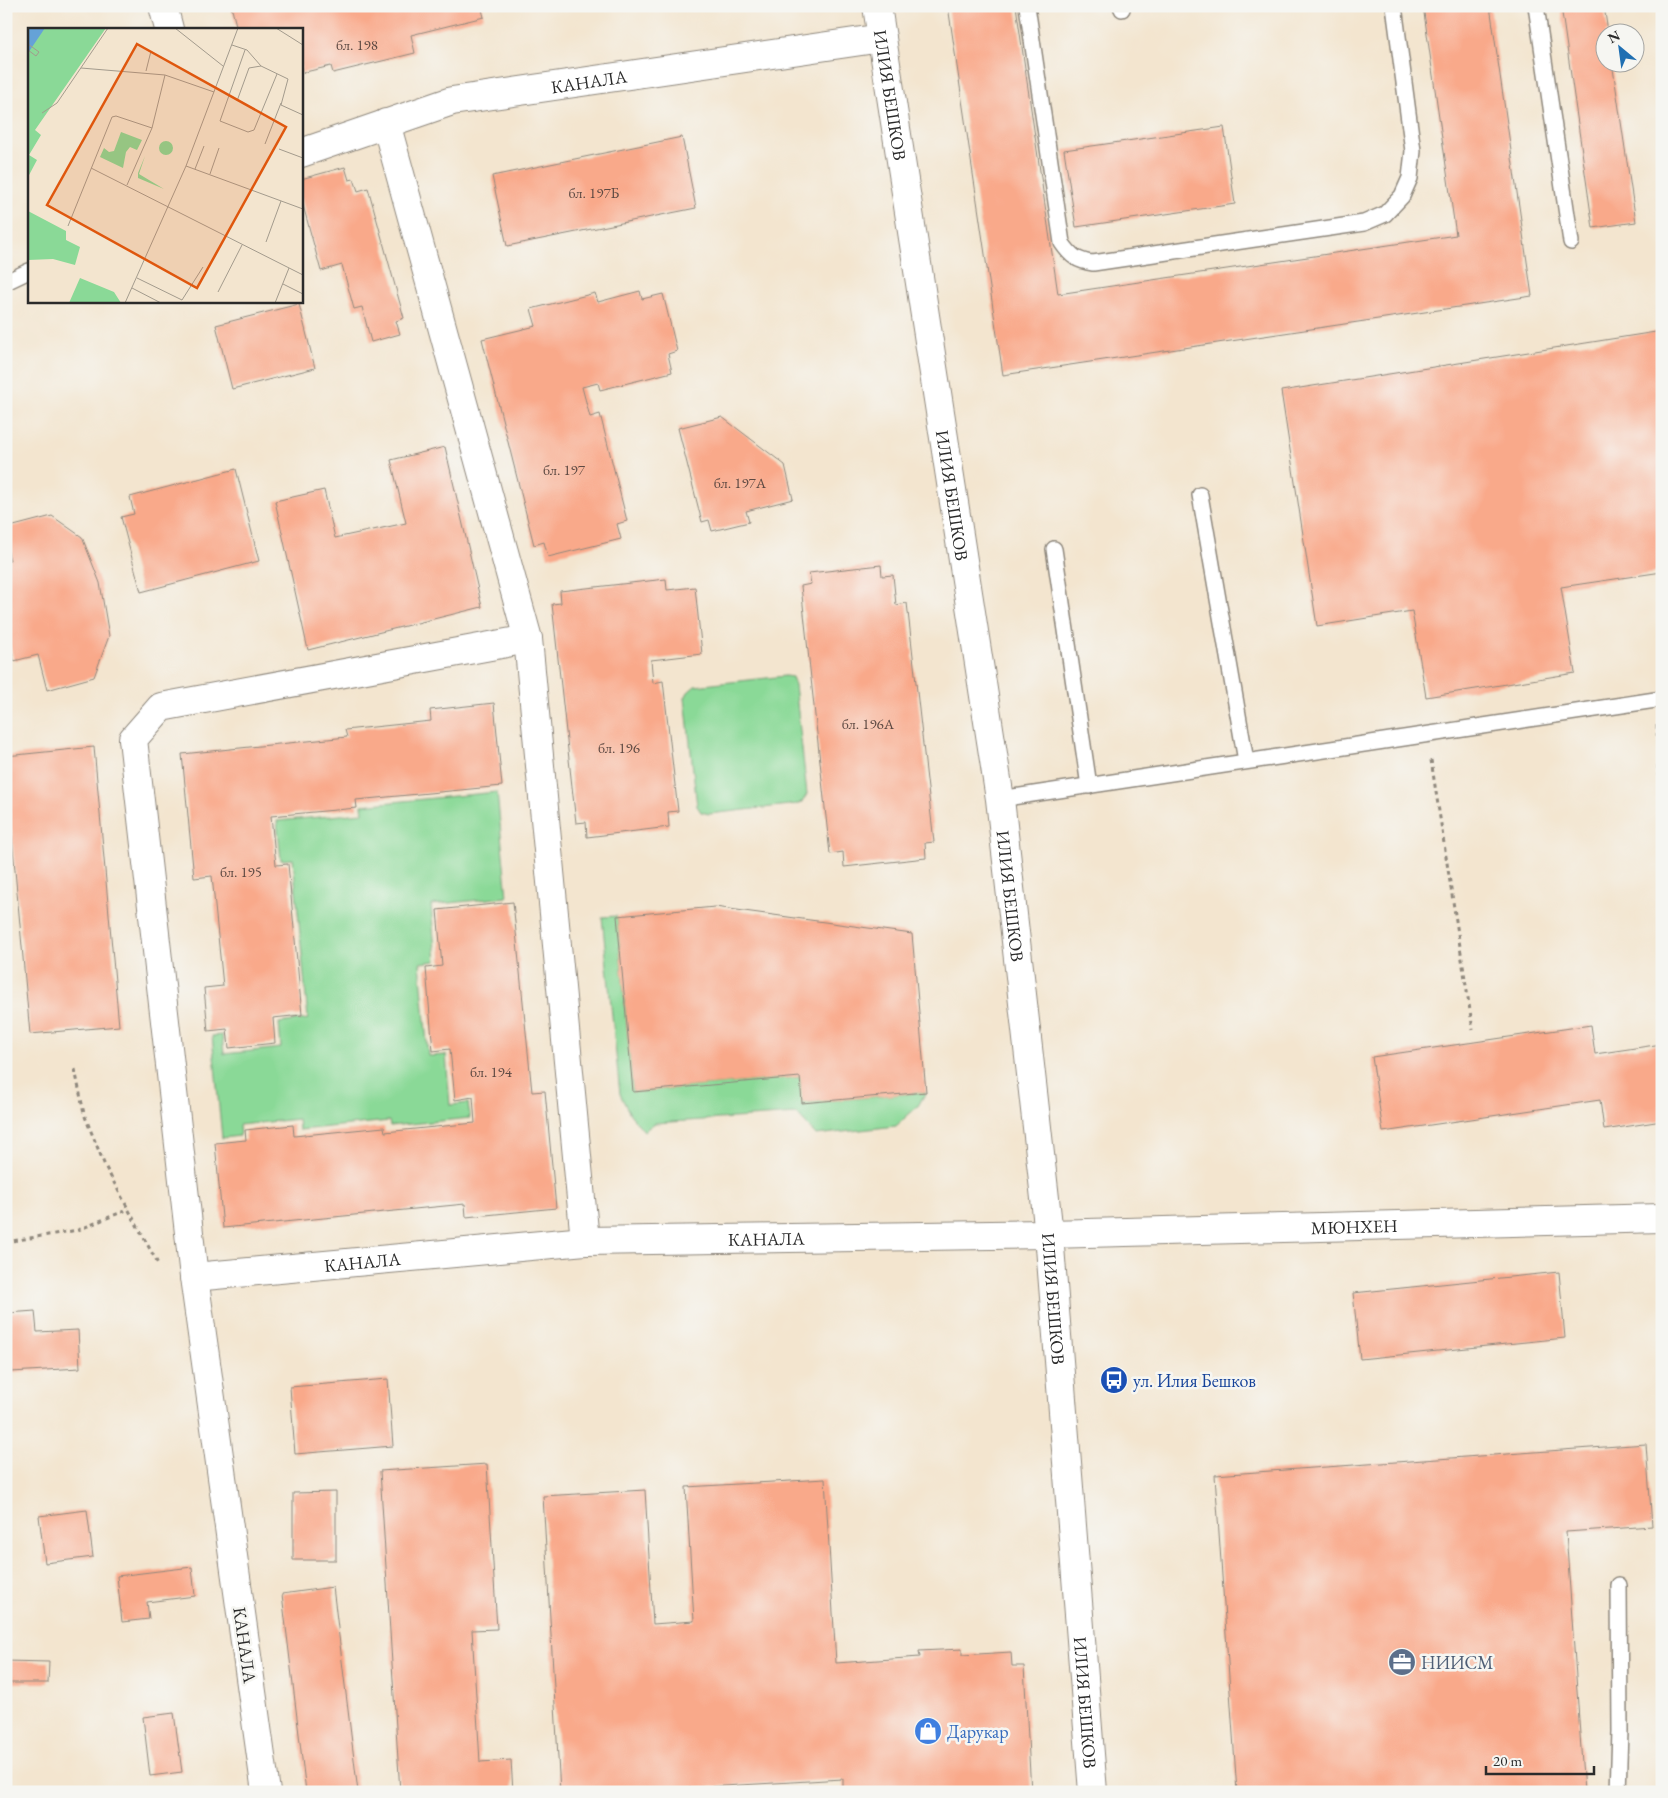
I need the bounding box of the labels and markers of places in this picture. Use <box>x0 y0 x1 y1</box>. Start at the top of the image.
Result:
bus stop icon: ул. Илия Бешков <box>1099 1365 1129 1395</box>
place label: ул. Илия Бешков <box>1133 1369 1256 1392</box>
office icon: НИИСМ <box>1387 1647 1417 1677</box>
place label: НИИСМ <box>1421 1651 1494 1674</box>
shop icon: Дарукар <box>913 1716 943 1746</box>
place label: Дарукар <box>947 1720 1009 1743</box>

